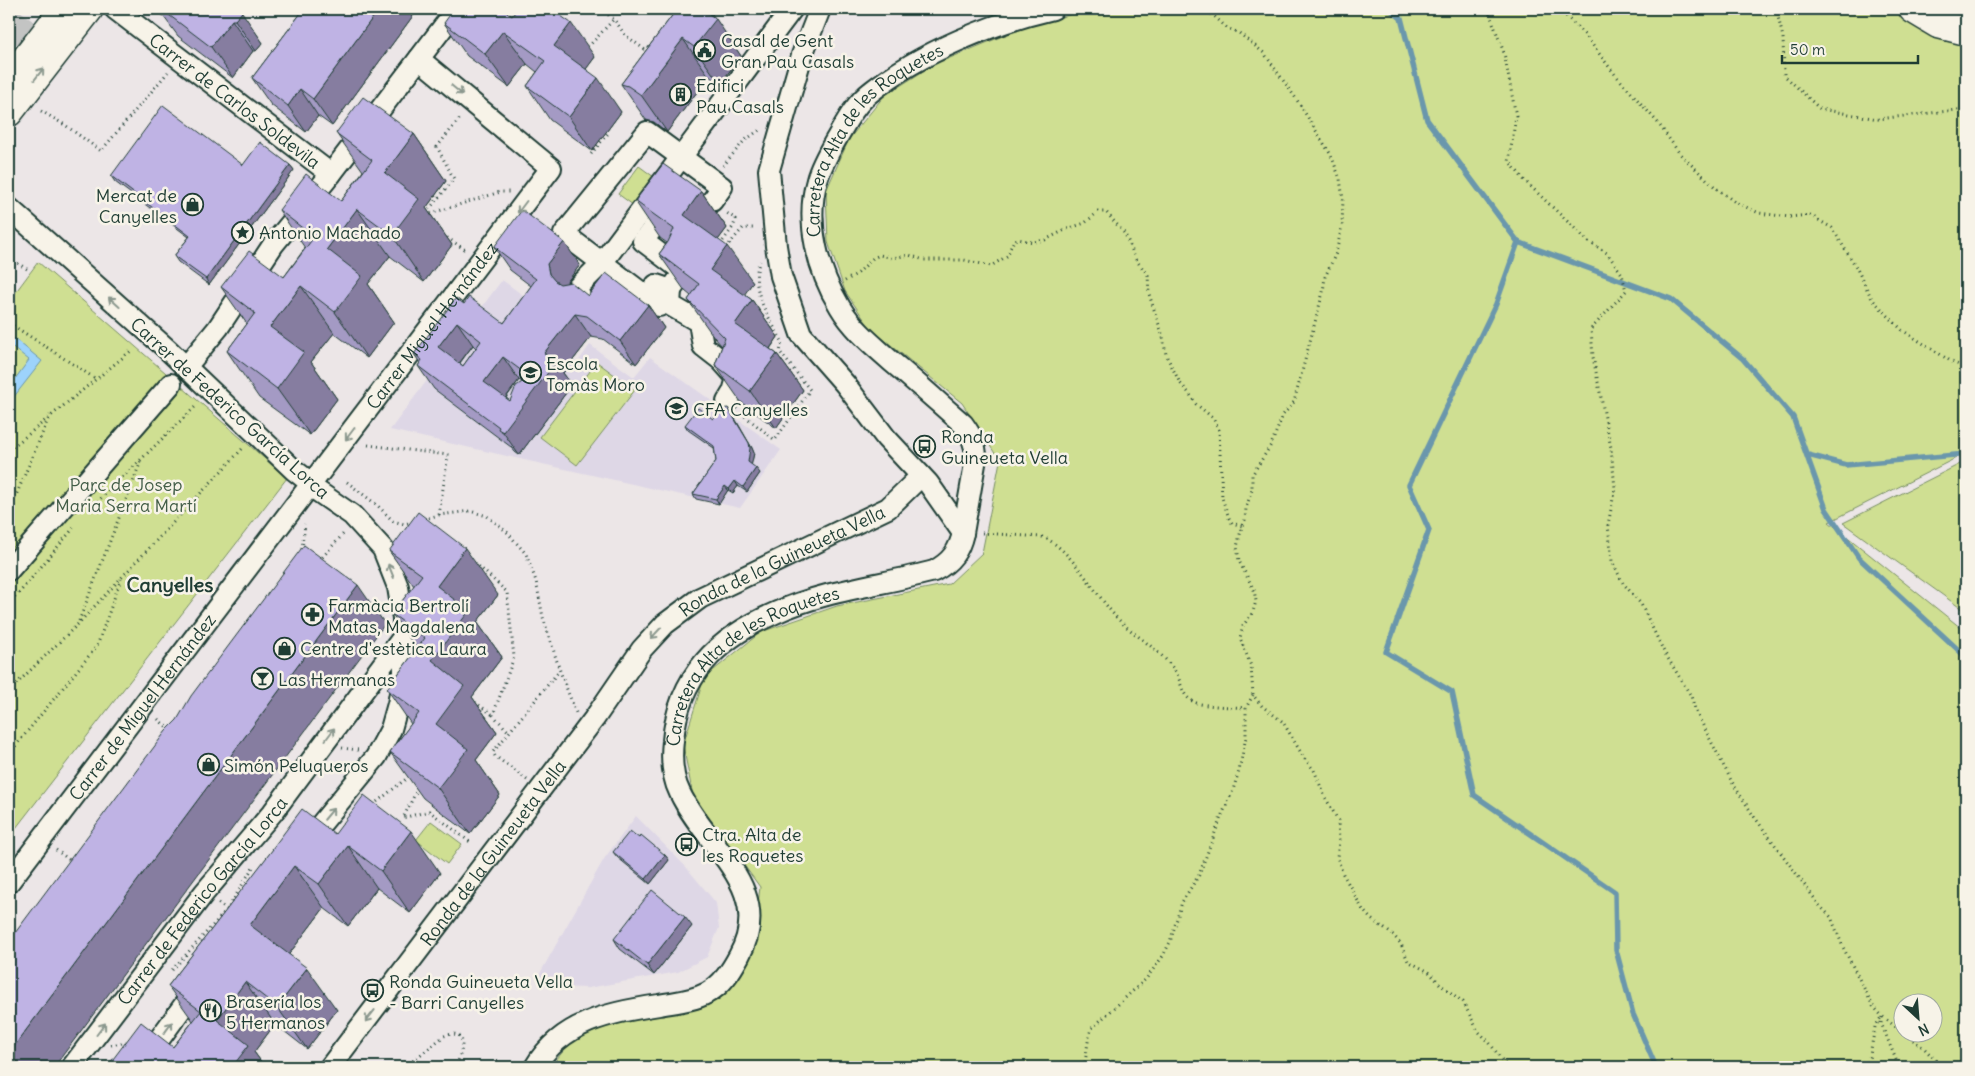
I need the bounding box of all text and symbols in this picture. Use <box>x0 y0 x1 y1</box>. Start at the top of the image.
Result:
street label: Carrer de Carlos Soldevila <box>145 28 325 173</box>
place label: Casal de Gent Gran Pau Casals <box>721 29 854 73</box>
scale bar <box>1782 32 1919 64</box>
public building icon: Casal de Gent Gran Pau Casals <box>693 38 717 62</box>
street label: Carretera Alta de les Roquetes <box>801 38 947 239</box>
text: 50 m <box>1790 40 1825 59</box>
one-way arrow <box>33 68 44 81</box>
place label: Edifici Pau Casals <box>696 74 784 118</box>
building icon: Edifici Pau Casals <box>668 83 692 107</box>
one-way arrow <box>450 85 463 96</box>
place label: Mercat de Canyelles <box>96 184 177 228</box>
shop icon: Mercat de Canyelles <box>181 193 205 217</box>
one-way arrow <box>516 200 527 213</box>
place icon: Antonio Machado <box>231 220 255 244</box>
place label: Antonio Machado <box>259 221 401 244</box>
street label: Carrer Miguel Hernández <box>361 237 503 414</box>
one-way arrow <box>108 296 121 308</box>
street label: Carrer de Federico García Lorca <box>126 312 334 504</box>
place label: Escola Tomàs Moro <box>546 352 645 396</box>
school or university icon: Escola Tomàs Moro <box>518 361 542 385</box>
school or university icon: CFA Canyelles <box>665 397 689 421</box>
place label: CFA Canyelles <box>693 398 808 421</box>
place label: Ronda Guineueta Vella <box>941 425 1068 469</box>
one-way arrow <box>344 427 355 440</box>
bus stop icon: Ronda Guineueta Vella <box>913 434 937 458</box>
park label: Parc de Josep Maria Serra Martí <box>55 473 197 517</box>
street label: Ronda de la Guineueta Vella <box>674 500 888 621</box>
one-way arrow <box>386 564 395 579</box>
district label: Canyelles <box>127 572 213 597</box>
street label: Carretera Alta de les Roquetes <box>661 581 842 747</box>
place label: Farmàcia Bertrolí Matas, Magdalena <box>328 594 475 638</box>
pharmacy icon: Farmàcia Bertrolí Matas, Magdalena <box>300 603 324 627</box>
street label: Carrer de Miguel Hernández <box>64 608 221 805</box>
one-way arrow <box>650 627 662 640</box>
shop icon: Centre d'estètica Laura <box>272 636 296 660</box>
place label: Centre d'estètica Laura <box>300 637 487 660</box>
bar icon: Las Hermanas <box>250 667 274 691</box>
place label: Las Hermanas <box>278 668 395 691</box>
one-way arrow <box>324 728 335 741</box>
shop icon: Simón Peluqueros <box>196 753 220 777</box>
place label: Simón Peluqueros <box>224 754 369 777</box>
street label: Ronda de la Guineueta Vella <box>415 755 570 950</box>
street label: Carrer de Federico García Lorca <box>112 792 292 1010</box>
one-way arrow <box>323 808 334 821</box>
place label: Ctra. Alta de les Roquetes <box>702 823 803 867</box>
bus stop icon: Ctra. Alta de les Roquetes <box>674 832 698 856</box>
place label: Ronda Guineueta Vella - Barri Canyelles <box>389 970 573 1014</box>
bus stop icon: Ronda Guineueta Vella - Barri Canyelles <box>361 979 385 1003</box>
place label: Brasería los 5 Hermanos <box>226 990 325 1034</box>
north arrow <box>1892 994 1942 1044</box>
restaurant icon: Brasería los 5 Hermanos <box>198 999 222 1023</box>
one-way arrow <box>365 1009 376 1022</box>
text: N <box>1915 1019 1932 1040</box>
one-way arrow <box>163 1021 173 1035</box>
one-way arrow <box>96 1022 107 1035</box>

